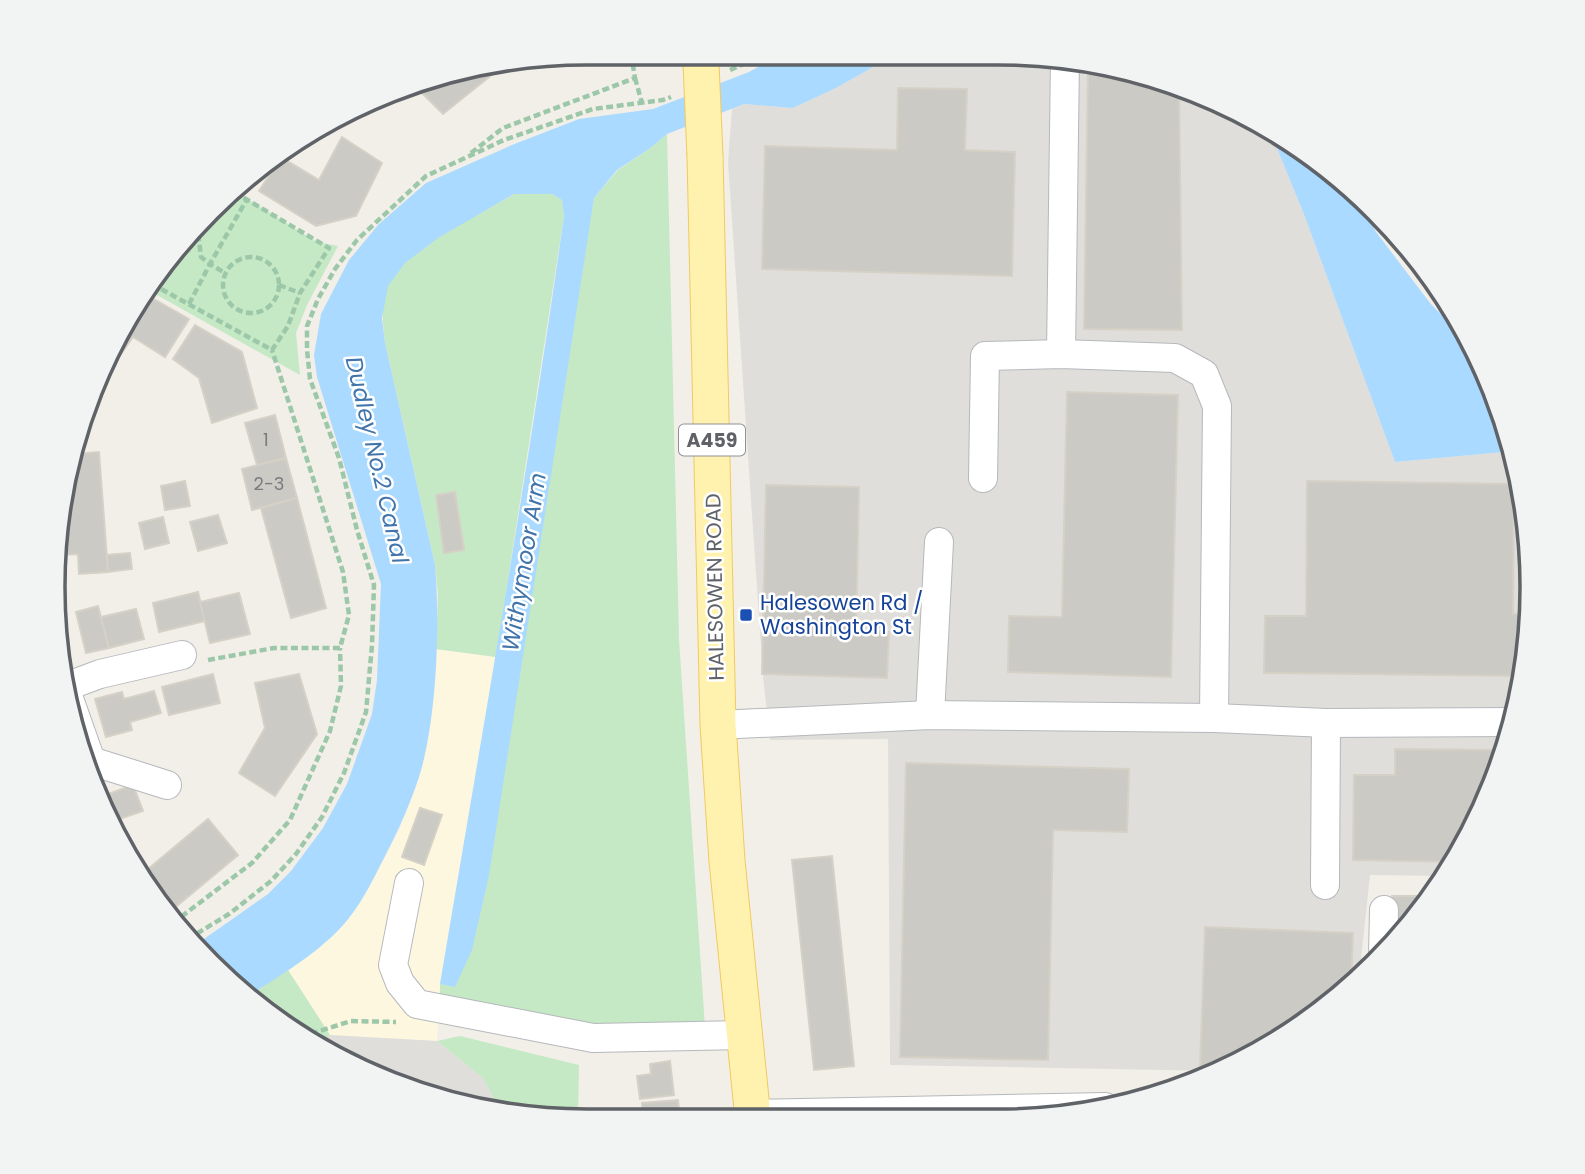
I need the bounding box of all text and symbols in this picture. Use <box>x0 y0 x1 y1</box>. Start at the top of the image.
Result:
water label: Dudley No.2 Canal <box>338 353 416 567</box>
road number: A459 <box>679 424 745 456</box>
house number: 1 <box>263 427 269 452</box>
water label: Withymoor Arm <box>494 470 554 654</box>
house number: 2-3 <box>254 471 284 496</box>
street label: HALESOWEN ROAD <box>698 493 731 681</box>
place label: Halesowen Rd / Washington St <box>760 588 923 641</box>
marker: Halesowen Rd / Washington St <box>738 607 754 623</box>

